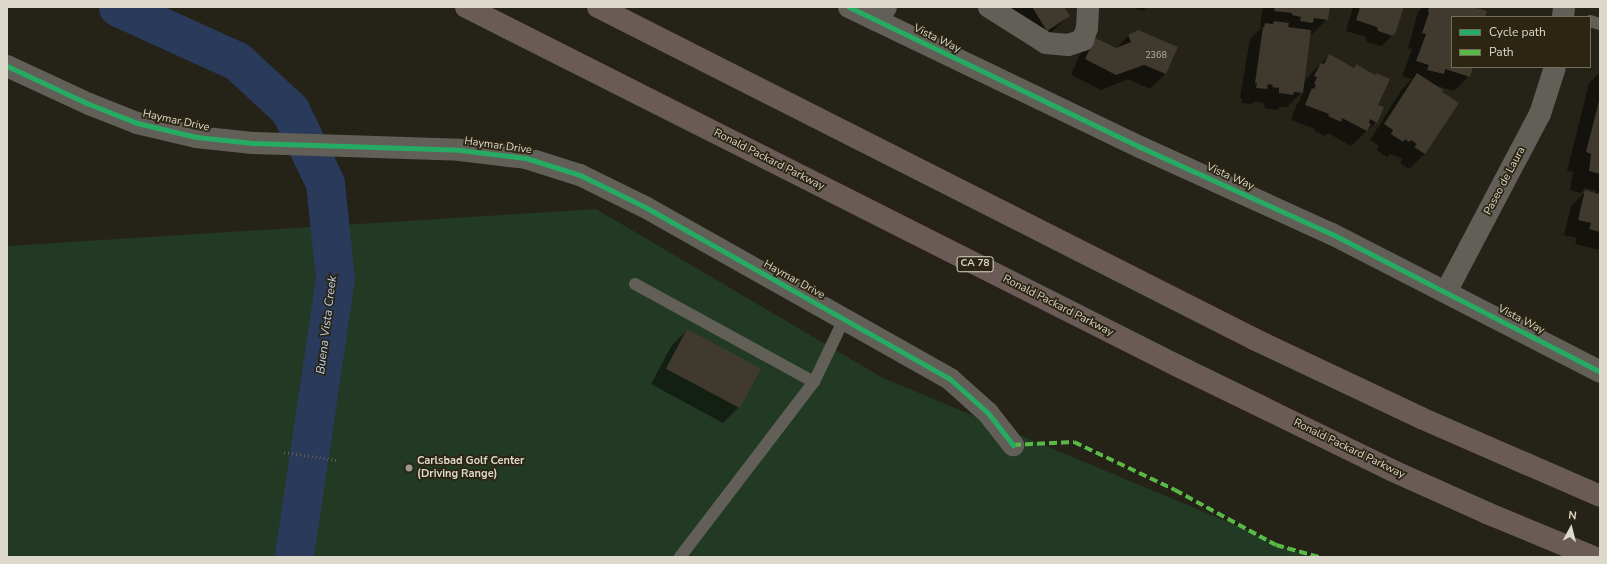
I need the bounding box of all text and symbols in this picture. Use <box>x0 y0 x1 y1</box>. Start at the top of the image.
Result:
legend <box>1451 16 1591 68</box>
street label: Vista Way <box>911 22 963 56</box>
text: Cycle path <box>1489 24 1546 40</box>
text: Path <box>1489 44 1514 60</box>
house number: 2368 <box>1145 50 1167 60</box>
street label: Haymar Drive <box>141 107 211 135</box>
street label: Ronald Packard Parkway <box>712 126 826 194</box>
street label: Haymar Drive <box>463 135 533 157</box>
street label: Paseo de Laura <box>1481 145 1529 217</box>
street label: Vista Way <box>1204 161 1256 193</box>
road number: CA 78 <box>956 256 994 272</box>
street label: Haymar Drive <box>761 258 827 302</box>
street label: Ronald Packard Parkway <box>1001 272 1115 340</box>
water label: Buena Vista Creek <box>314 275 340 375</box>
street label: Vista Way <box>1495 303 1547 337</box>
street label: Ronald Packard Parkway <box>1291 416 1407 482</box>
place label: Carlsbad Golf Center (Driving Range) <box>417 455 524 481</box>
marker: Carlsbad Golf Center (Driving Range) <box>404 463 414 473</box>
north arrow <box>1551 508 1591 548</box>
text: N <box>1568 508 1578 524</box>

